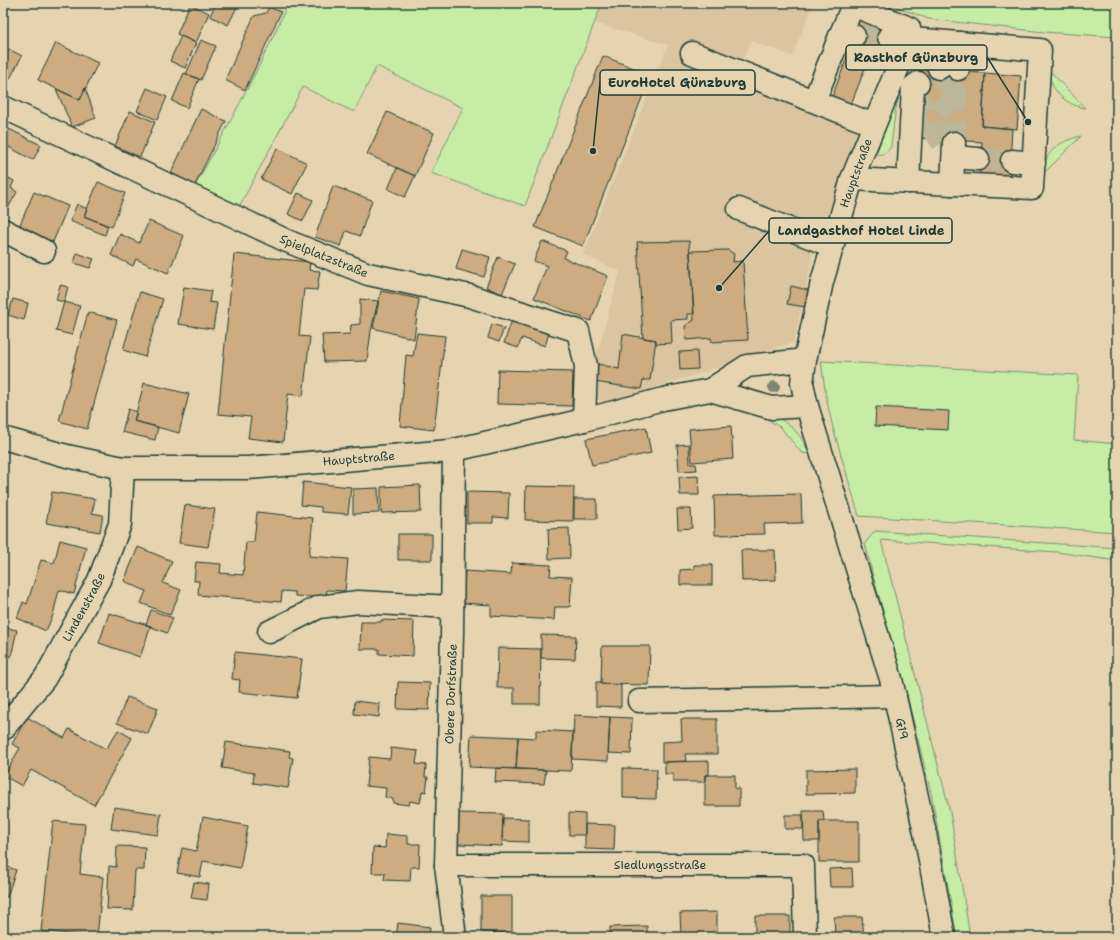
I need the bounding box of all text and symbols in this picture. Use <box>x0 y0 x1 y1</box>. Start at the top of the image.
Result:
callout: Rasthof Günzburg <box>846 45 987 70</box>
text: Rasthof Günzburg <box>854 49 979 66</box>
callout: EuroHotel Günzburg <box>600 70 755 95</box>
text: EuroHotel Günzburg <box>608 74 747 91</box>
street label: Hauptstraße <box>836 136 876 210</box>
callout: Landgasthof Hotel Linde <box>769 218 952 243</box>
text: Landgasthof Hotel Linde <box>777 222 945 239</box>
street label: Spielplatzstraße <box>277 231 371 281</box>
street label: Hauptstraße <box>322 448 396 470</box>
street label: Lindenstraße <box>59 570 109 644</box>
street label: Obere Dorfstraße <box>441 643 461 744</box>
street label: G19 <box>892 716 912 741</box>
street label: Siedlungsstraße <box>614 857 706 873</box>

